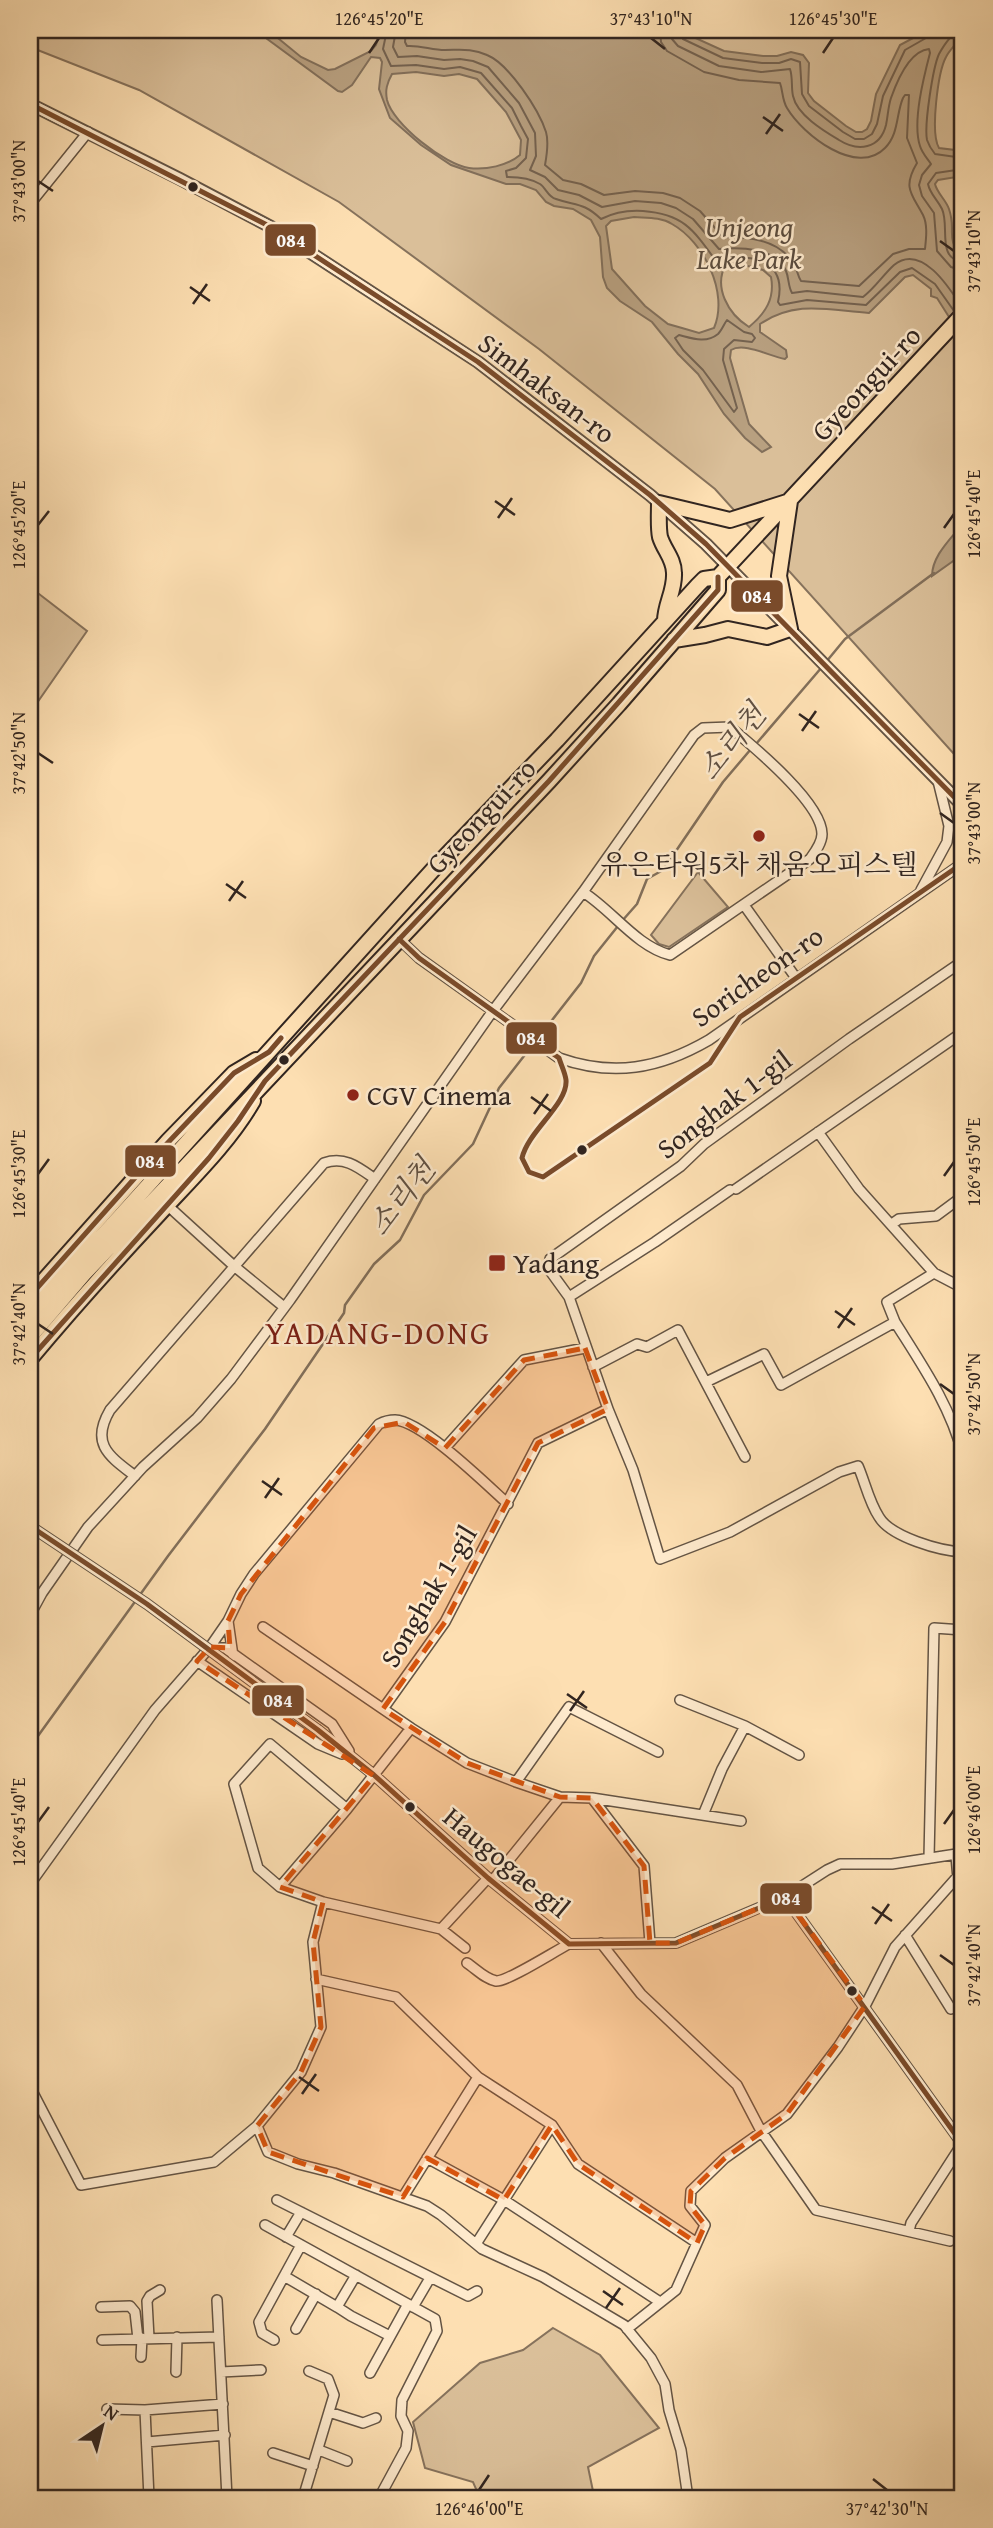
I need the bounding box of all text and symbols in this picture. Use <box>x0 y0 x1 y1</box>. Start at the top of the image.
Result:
text: 126°45'20"E <box>335 5 423 32</box>
text: 37°43'10"N <box>610 5 693 32</box>
text: 126°45'30"E <box>789 5 877 32</box>
text: 37°43'00"N <box>5 139 32 222</box>
unlabelled marker <box>186 180 200 194</box>
park label: Unjeong Lake Park <box>696 206 802 279</box>
text: 37°43'10"N <box>960 209 987 292</box>
line badge: 084 <box>264 223 317 257</box>
text: 084 <box>276 226 306 254</box>
street label: Gyeongui-ro <box>801 316 930 450</box>
street label: Simhaksan-ro <box>470 322 625 453</box>
text: 126°45'40"E <box>960 470 987 558</box>
text: 126°45'20"E <box>5 481 32 569</box>
line badge: 084 <box>730 579 784 613</box>
text: 084 <box>742 582 772 610</box>
water label: 소리천 <box>687 692 777 789</box>
text: 37°42'50"N <box>5 711 32 794</box>
street label: Gyeongui-ro <box>416 749 545 883</box>
text: 37°43'00"N <box>960 781 987 864</box>
marker: 유은타워5차 채움오피스텔 <box>751 828 767 844</box>
place label: 유은타워5차 채움오피스텔 <box>600 843 918 884</box>
street label: Soricheon-ro <box>682 915 831 1036</box>
line badge: 084 <box>505 1021 558 1055</box>
text: 084 <box>516 1024 546 1052</box>
street label: Songhak 1-gil <box>648 1039 800 1168</box>
unlabelled marker <box>277 1053 291 1067</box>
place label: CGV Cinema <box>367 1074 512 1115</box>
marker: CGV Cinema <box>345 1087 361 1103</box>
text: 126°45'50"E <box>960 1118 987 1206</box>
text: 126°45'30"E <box>5 1130 32 1218</box>
unlabelled marker <box>575 1143 589 1157</box>
line badge: 084 <box>124 1144 177 1178</box>
text: 084 <box>135 1147 165 1175</box>
water label: 소리천 <box>357 1147 447 1244</box>
place label: Yadang <box>513 1242 599 1283</box>
marker: Yadang <box>487 1253 507 1273</box>
text: 37°42'40"N <box>5 1282 32 1365</box>
district label: YADANG-DONG <box>265 1309 491 1356</box>
text: 37°42'50"N <box>960 1352 987 1435</box>
street label: Songhak 1-gil <box>369 1517 486 1675</box>
line badge: 084 <box>251 1684 305 1717</box>
text: 084 <box>263 1686 293 1714</box>
text: 126°46'00"E <box>960 1766 987 1854</box>
text: 126°45'40"E <box>5 1778 32 1866</box>
street label: Haugogae-gil <box>435 1796 580 1927</box>
unlabelled marker <box>403 1800 417 1814</box>
line badge: 084 <box>759 1882 813 1915</box>
text: 084 <box>771 1884 801 1912</box>
text: 37°42'40"N <box>960 1923 987 2006</box>
unlabelled marker <box>845 1984 859 1998</box>
north arrow <box>66 2392 136 2462</box>
text: N <box>99 2397 125 2427</box>
text: 126°46'00"E <box>435 2495 523 2522</box>
text: 37°42'30"N <box>846 2495 929 2522</box>

